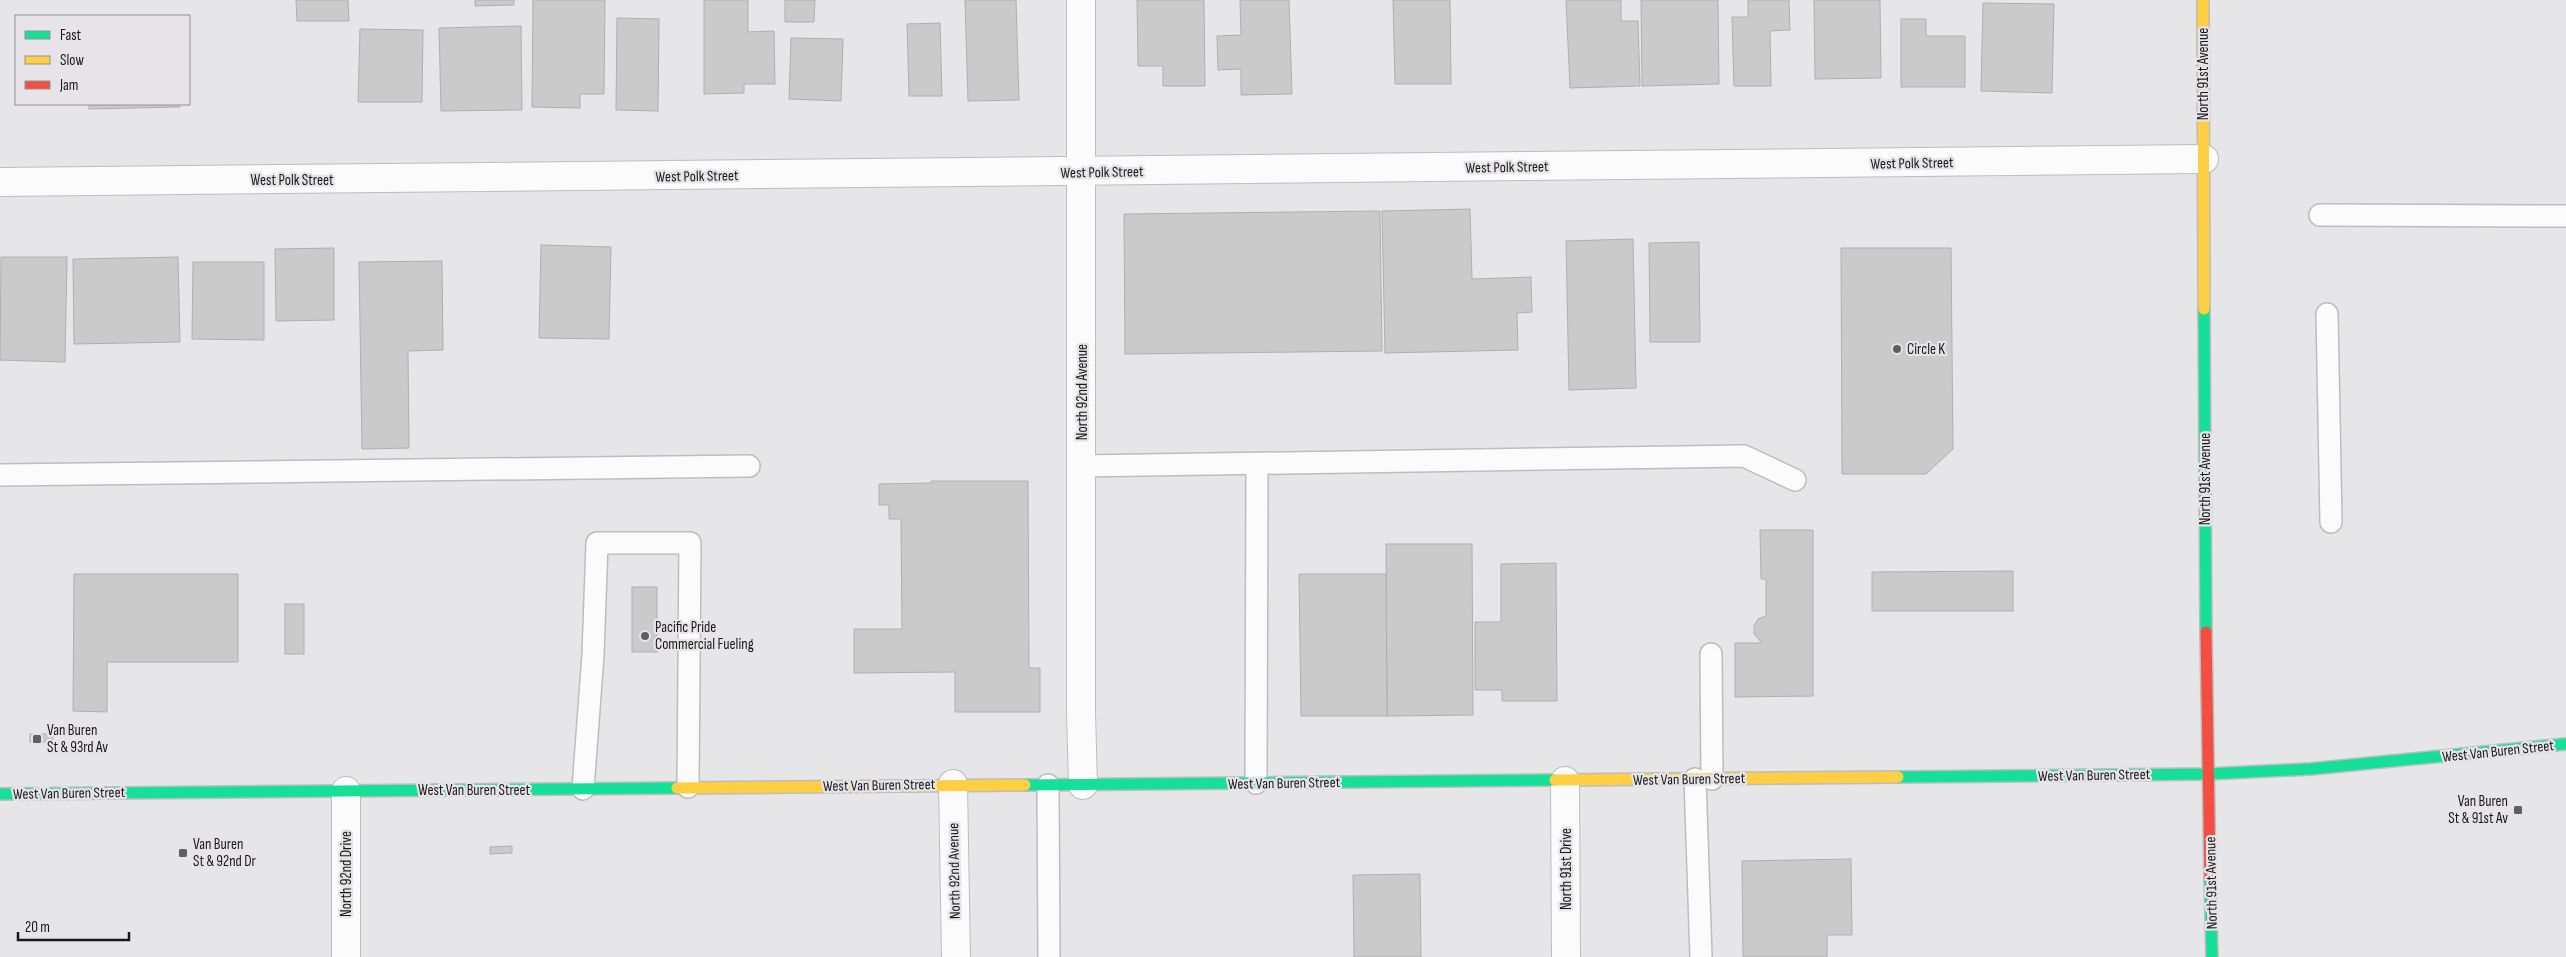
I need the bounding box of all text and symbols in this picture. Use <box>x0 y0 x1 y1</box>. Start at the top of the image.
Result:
legend <box>15 15 190 105</box>
text: Fast <box>60 26 82 45</box>
street label: North 91st Avenue <box>2194 28 2213 120</box>
text: Slow <box>60 51 84 70</box>
text: Jam <box>59 76 78 95</box>
street label: West Polk Street <box>1870 153 1954 174</box>
street label: West Polk Street <box>1465 157 1549 178</box>
street label: West Polk Street <box>1060 162 1144 183</box>
street label: West Polk Street <box>655 166 739 187</box>
street label: West Polk Street <box>251 171 334 190</box>
place label: Circle K <box>1907 340 1945 359</box>
marker: Circle K <box>1891 343 1903 355</box>
street label: North 92nd Avenue <box>1073 344 1092 440</box>
street label: North 91st Avenue <box>2196 433 2215 525</box>
place label: Pacific Pride Commercial Fueling <box>655 618 754 654</box>
marker: Pacific Pride Commercial Fueling <box>639 630 651 642</box>
place label: Van Buren St & 93rd Av <box>47 721 108 757</box>
marker: Van Buren St & 93rd Av <box>31 733 43 745</box>
street label: West Van Buren Street <box>2441 736 2555 767</box>
street label: West Van Buren Street <box>2038 765 2151 786</box>
street label: West Van Buren Street <box>1633 769 1746 790</box>
street label: West Van Buren Street <box>1228 773 1341 794</box>
street label: West Van Buren Street <box>823 775 936 796</box>
street label: West Van Buren Street <box>418 781 531 800</box>
street label: West Van Buren Street <box>13 783 126 804</box>
place label: Van Buren St & 91st Av <box>2448 792 2508 828</box>
marker: Van Buren St & 91st Av <box>2512 804 2524 816</box>
street label: North 92nd Avenue <box>944 823 965 919</box>
street label: North 91st Drive <box>1557 828 1576 910</box>
street label: North 92nd Drive <box>337 831 356 917</box>
place label: Van Buren St & 92nd Dr <box>193 835 257 871</box>
street label: North 91st Avenue <box>2201 837 2222 929</box>
marker: Van Buren St & 92nd Dr <box>177 847 189 859</box>
scale bar <box>18 910 129 942</box>
text: 20 m <box>25 918 50 937</box>

